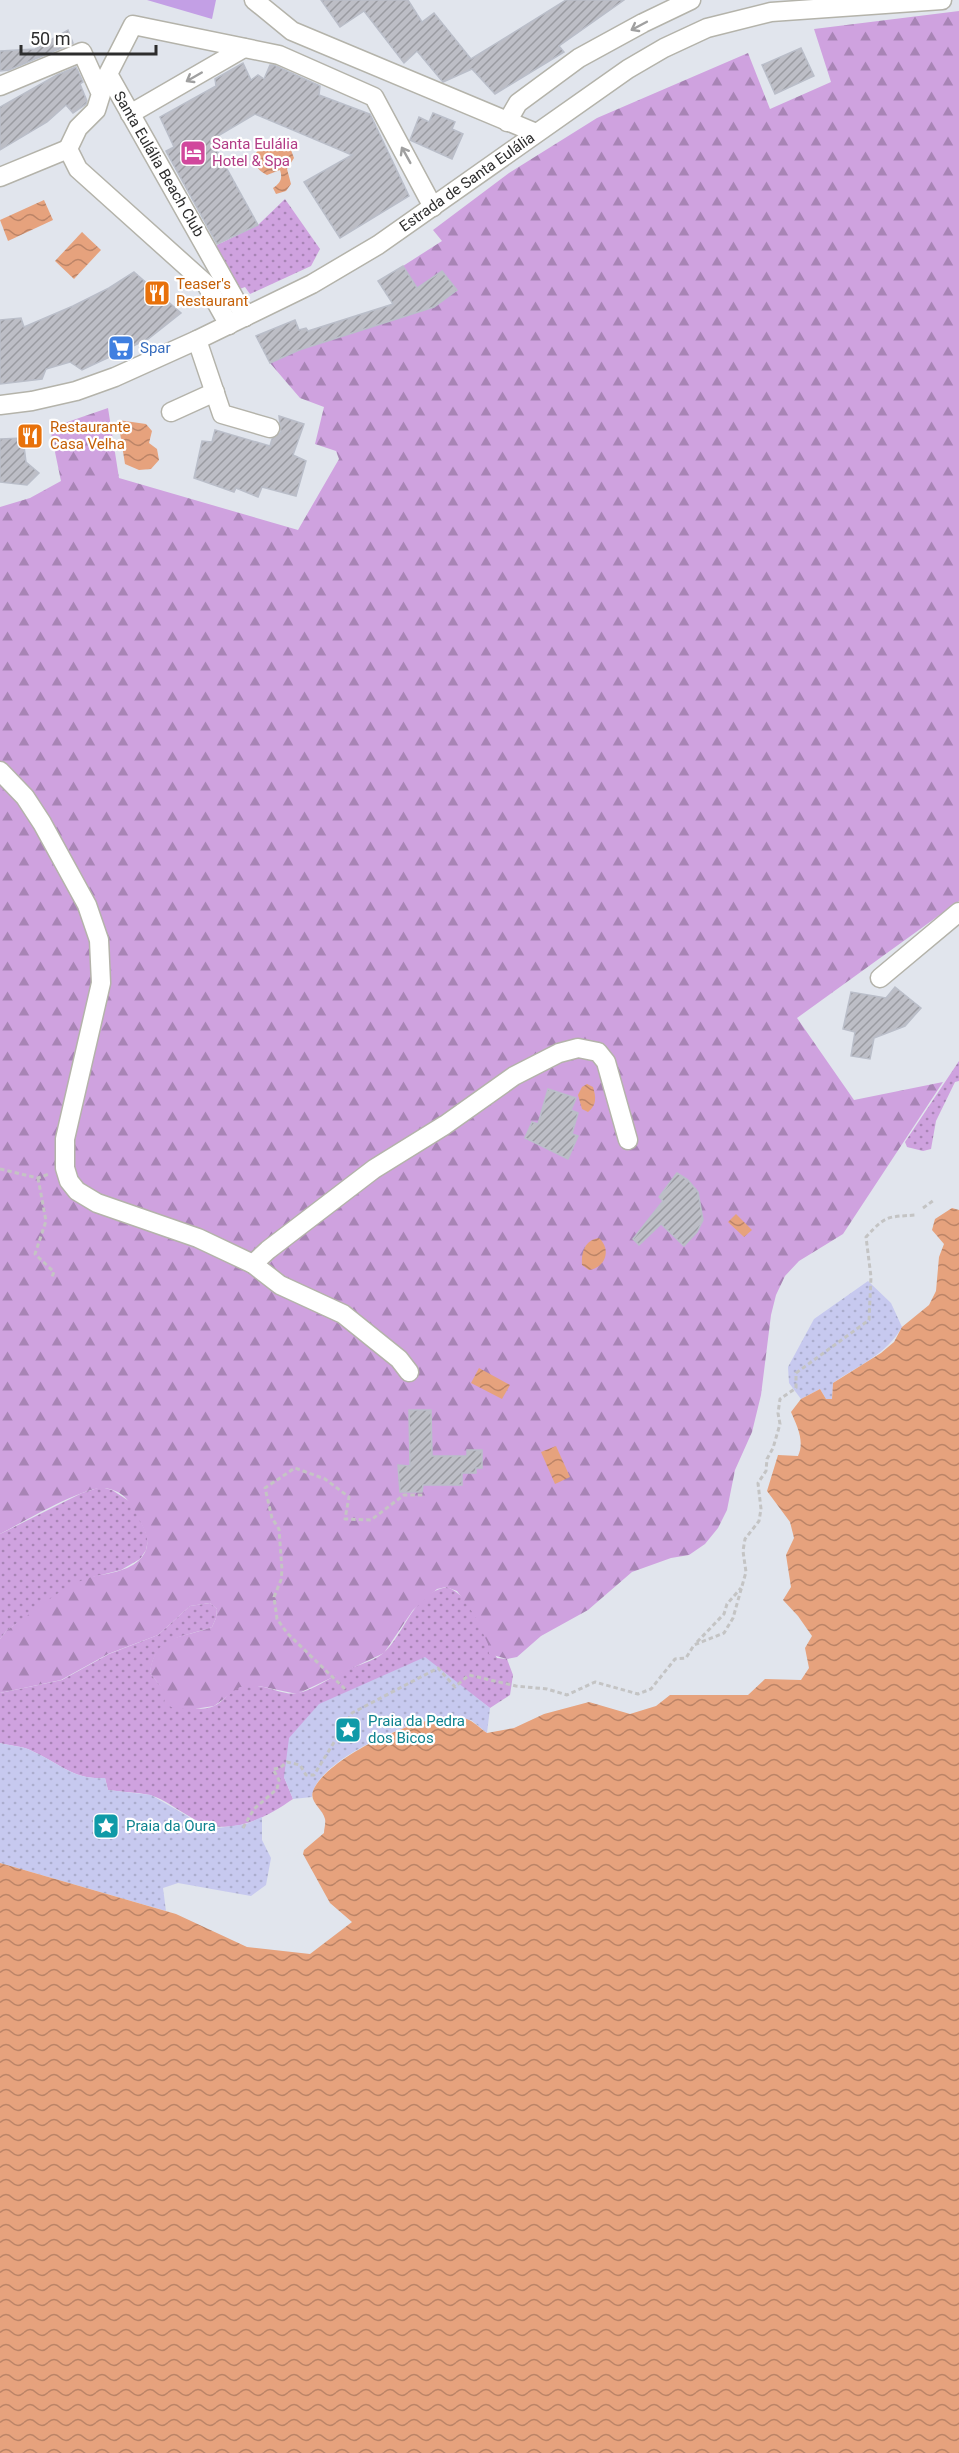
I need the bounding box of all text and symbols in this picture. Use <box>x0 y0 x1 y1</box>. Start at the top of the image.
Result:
scale bar <box>21 18 156 56</box>
one-way arrow <box>630 21 648 32</box>
text: 50 m <box>30 28 70 49</box>
one-way arrow <box>185 72 203 83</box>
street label: Santa Eulália Beach Club <box>110 88 208 240</box>
street label: Estrada de Santa Eulália <box>396 129 538 235</box>
place label: Santa Eulália Hotel & Spa <box>212 135 298 170</box>
hotel icon: Santa Eulália Hotel & Spa <box>178 138 208 168</box>
one-way arrow <box>400 147 412 164</box>
place label: Teaser's Restaurant <box>176 275 249 310</box>
restaurant icon: Teaser's Restaurant <box>142 278 172 308</box>
supermarket icon: Spar <box>106 333 136 363</box>
place label: Spar <box>140 339 171 357</box>
place label: Restaurante Casa Velha <box>50 418 130 453</box>
restaurant icon: Restaurante Casa Velha <box>15 421 45 451</box>
place label: Praia da Pedra dos Bicos <box>368 1712 465 1747</box>
place icon: Praia da Pedra dos Bicos <box>333 1715 363 1745</box>
place icon: Praia da Oura <box>91 1811 121 1841</box>
place label: Praia da Oura <box>126 1817 216 1835</box>

